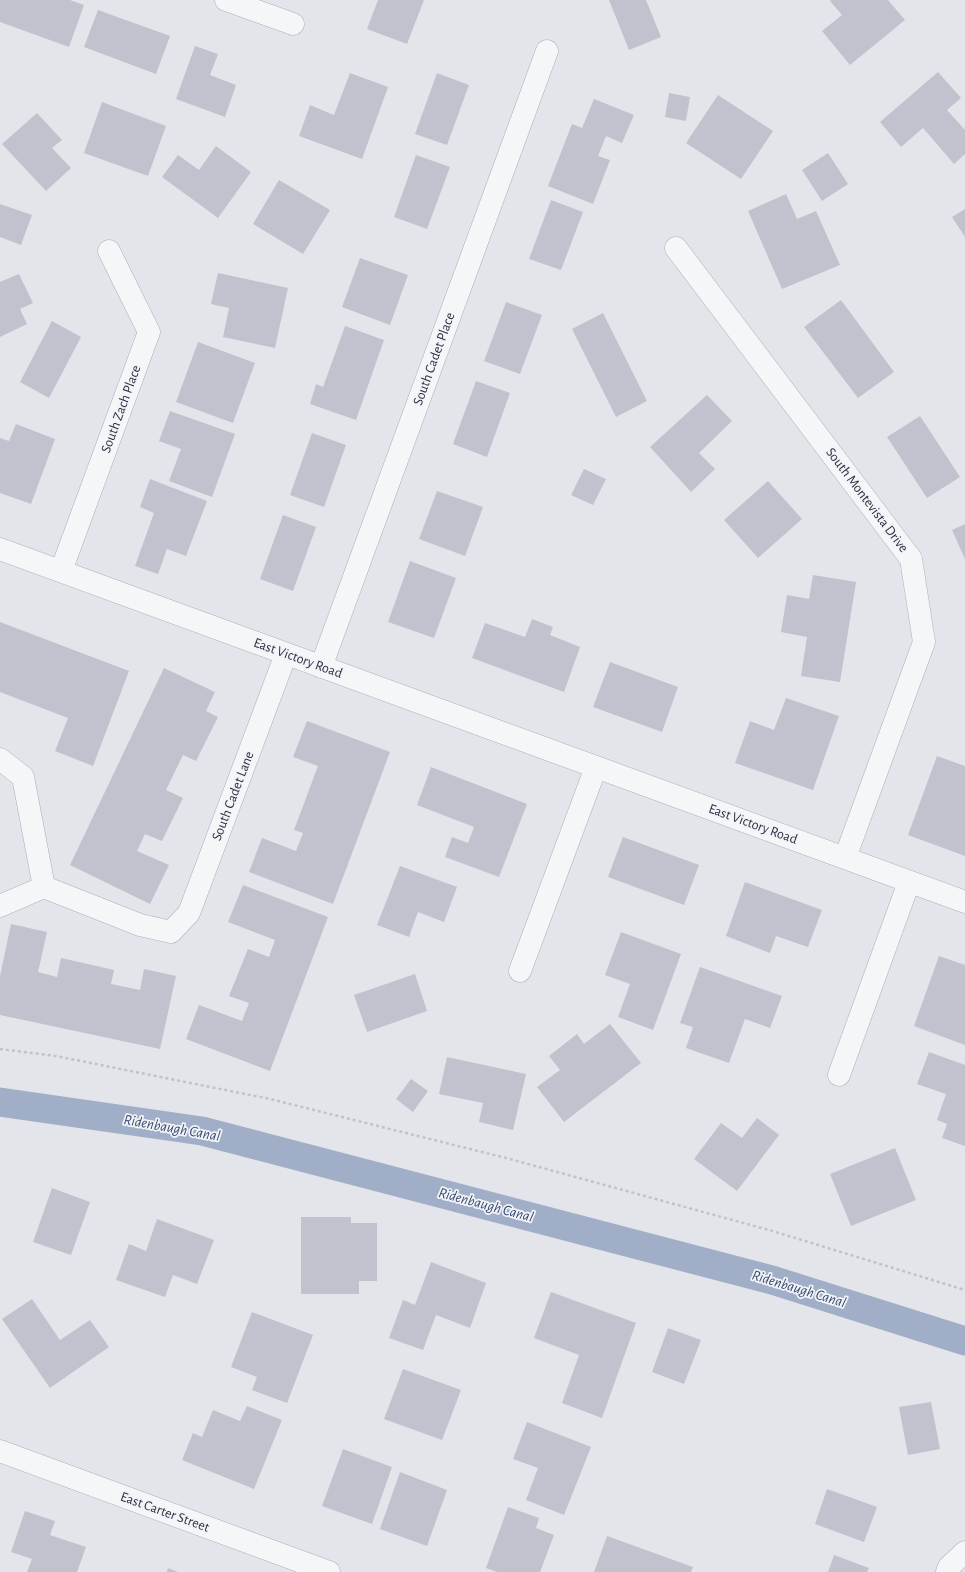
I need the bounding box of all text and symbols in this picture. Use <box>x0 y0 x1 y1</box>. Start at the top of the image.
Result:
street label: South Cadet Place <box>409 310 459 408</box>
street label: South Zach Place <box>97 363 145 455</box>
street label: South Montevista Drive <box>822 444 912 556</box>
street label: East Victory Road <box>251 634 345 682</box>
street label: South Cadet Lane <box>208 749 258 843</box>
street label: East Victory Road <box>706 800 800 848</box>
water label: Ridenbaugh Canal <box>122 1111 222 1145</box>
water label: Ridenbaugh Canal <box>436 1184 536 1226</box>
water label: Ridenbaugh Canal <box>750 1266 848 1312</box>
street label: East Carter Street <box>118 1488 212 1536</box>

